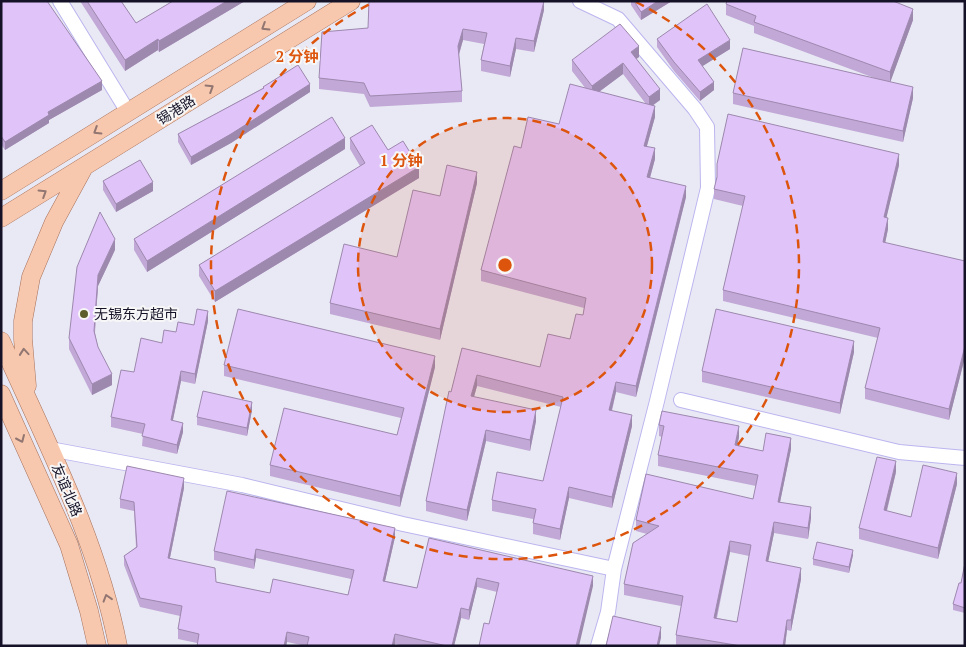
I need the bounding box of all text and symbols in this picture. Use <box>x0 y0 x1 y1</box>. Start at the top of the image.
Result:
one-way arrow <box>262 21 271 30</box>
text: 2 分钟 <box>276 46 318 66</box>
one-way arrow <box>205 85 214 95</box>
street label: 锡港路 <box>153 90 199 129</box>
one-way arrow <box>94 125 103 134</box>
text: 1 分钟 <box>380 150 422 170</box>
one-way arrow <box>37 189 46 199</box>
centre of rings <box>496 256 514 274</box>
place label: 无锡东方超市 <box>94 304 178 323</box>
marker: 无锡东方超市 <box>78 308 90 320</box>
one-way arrow <box>19 348 30 356</box>
one-way arrow <box>15 434 25 443</box>
street label: 友谊北路 <box>48 460 87 519</box>
one-way arrow <box>103 595 113 603</box>

